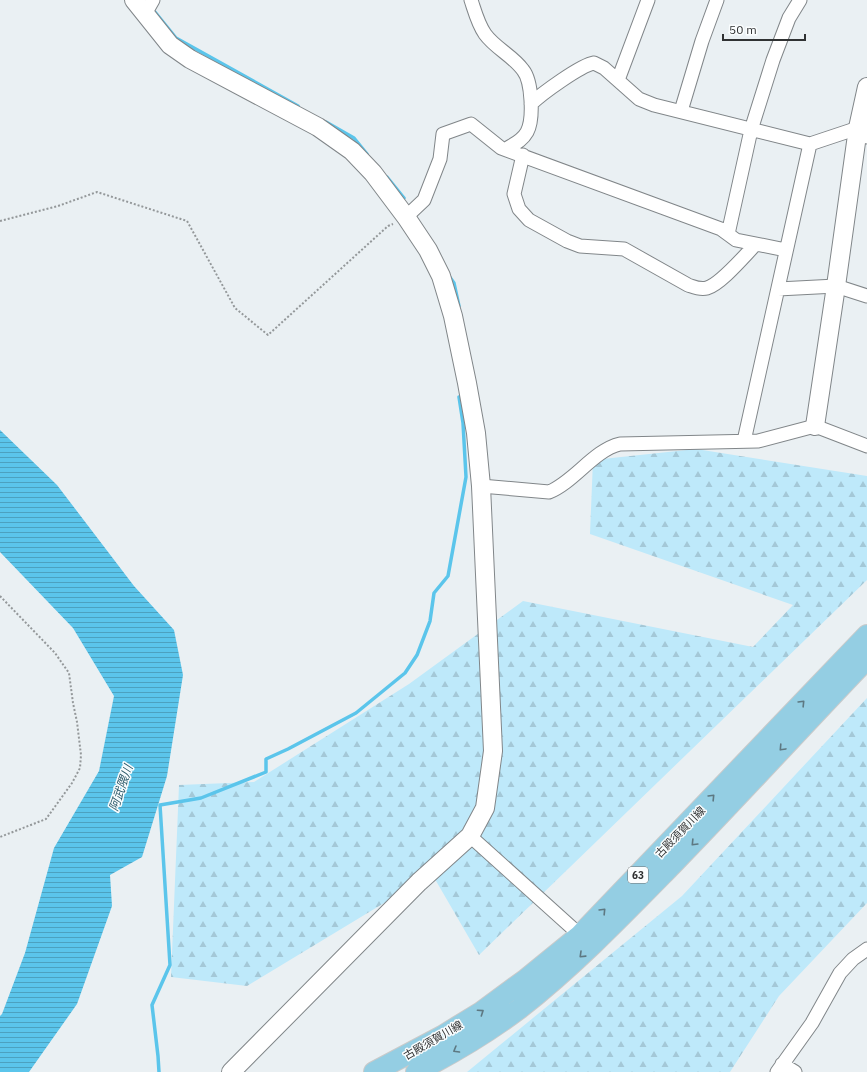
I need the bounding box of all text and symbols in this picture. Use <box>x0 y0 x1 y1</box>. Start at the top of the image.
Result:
scale bar <box>723 16 805 42</box>
text: 50 m <box>729 22 757 37</box>
one-way arrow <box>797 700 805 708</box>
one-way arrow <box>780 743 787 751</box>
water label: 阿武隈川 <box>106 761 136 813</box>
one-way arrow <box>707 794 715 802</box>
street label: 古殿須賀川線 <box>652 803 708 861</box>
one-way arrow <box>691 838 698 846</box>
road number: 63 <box>628 867 648 883</box>
one-way arrow <box>598 908 605 916</box>
one-way arrow <box>579 950 587 957</box>
one-way arrow <box>477 1009 484 1016</box>
street label: 古殿須賀川線 <box>401 1017 465 1063</box>
one-way arrow <box>453 1045 460 1053</box>

